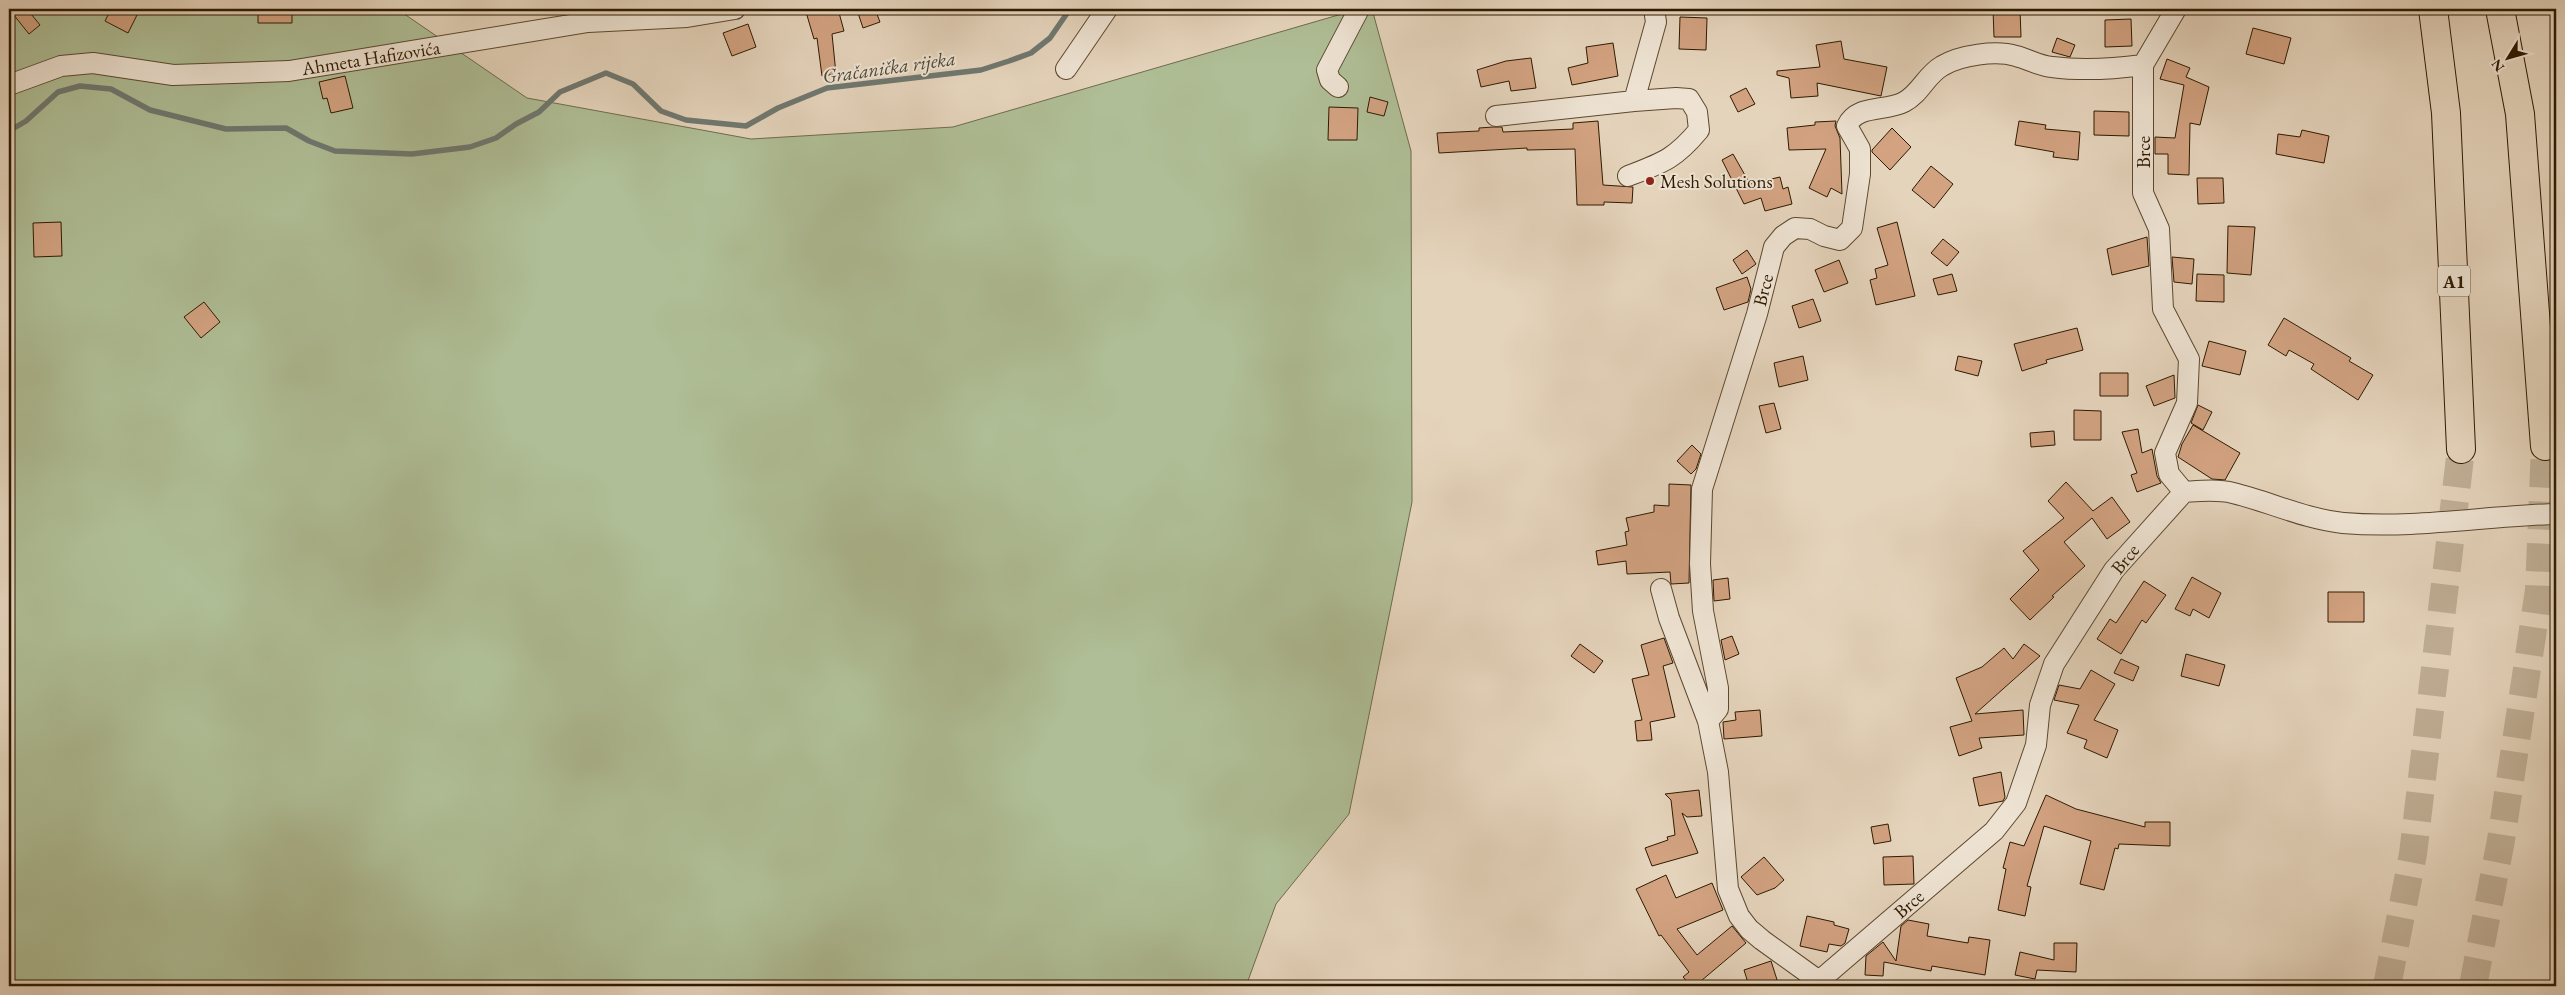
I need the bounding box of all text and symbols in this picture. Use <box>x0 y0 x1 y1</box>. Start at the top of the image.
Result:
north arrow <box>2482 32 2532 82</box>
street label: Ahmeta Hafizovića <box>299 35 442 81</box>
water label: Gračanička rijeka <box>821 45 957 89</box>
text: N <box>2487 55 2508 76</box>
street label: Brce <box>2131 136 2156 168</box>
place label: Mesh Solutions <box>1660 169 1773 194</box>
marker: Mesh Solutions <box>1644 175 1656 187</box>
road number: A1 <box>2438 266 2470 296</box>
street label: Brce <box>1747 271 1779 309</box>
street label: Brce <box>2105 539 2145 579</box>
street label: Brce <box>1889 884 1929 924</box>

